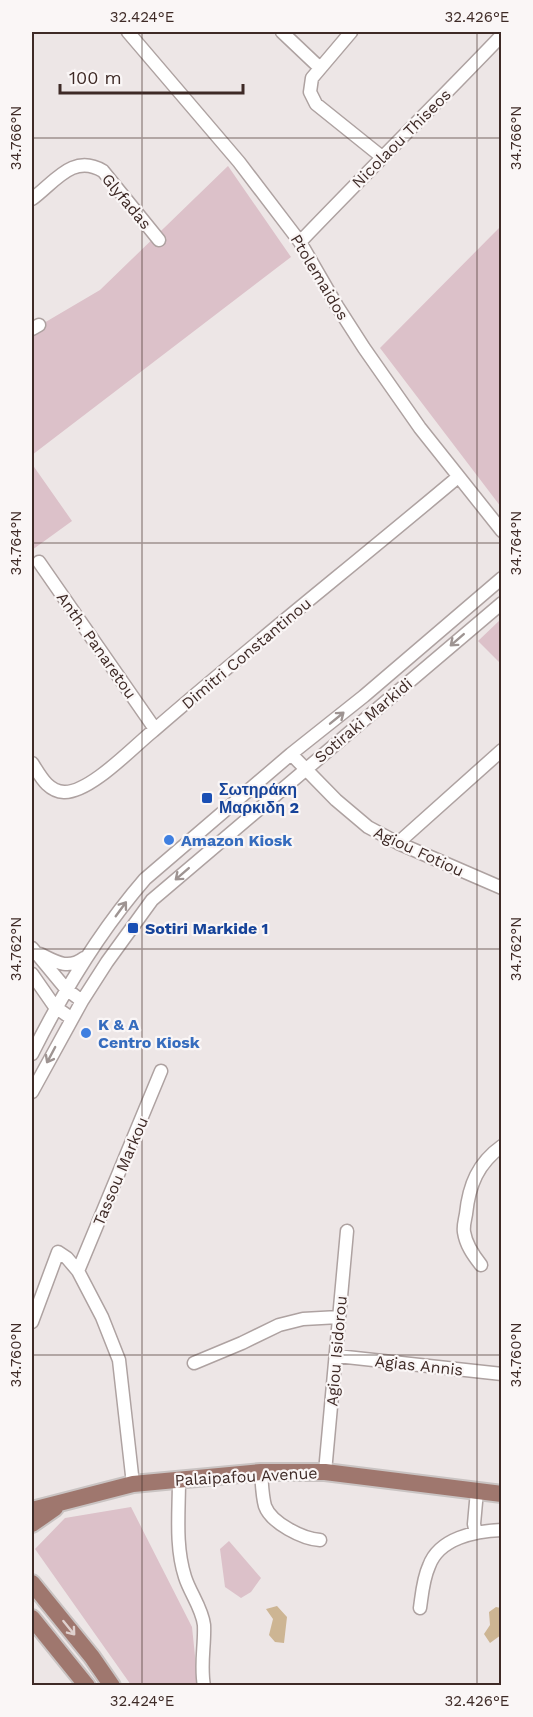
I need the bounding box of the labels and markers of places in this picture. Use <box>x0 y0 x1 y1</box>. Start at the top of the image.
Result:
place label: Σωτηράκη Μαρκιδη 2 <box>219 780 299 817</box>
marker: Σωτηράκη Μαρκιδη 2 <box>200 791 214 805</box>
place label: Amazon Kiosk <box>181 831 292 850</box>
marker: Amazon Kiosk <box>162 833 176 847</box>
place label: Sotiri Markide 1 <box>145 919 269 938</box>
marker: Sotiri Markide 1 <box>126 921 140 935</box>
place label: K & A Centro Kiosk <box>98 1015 200 1052</box>
marker: K & A Centro Kiosk <box>79 1026 93 1040</box>

